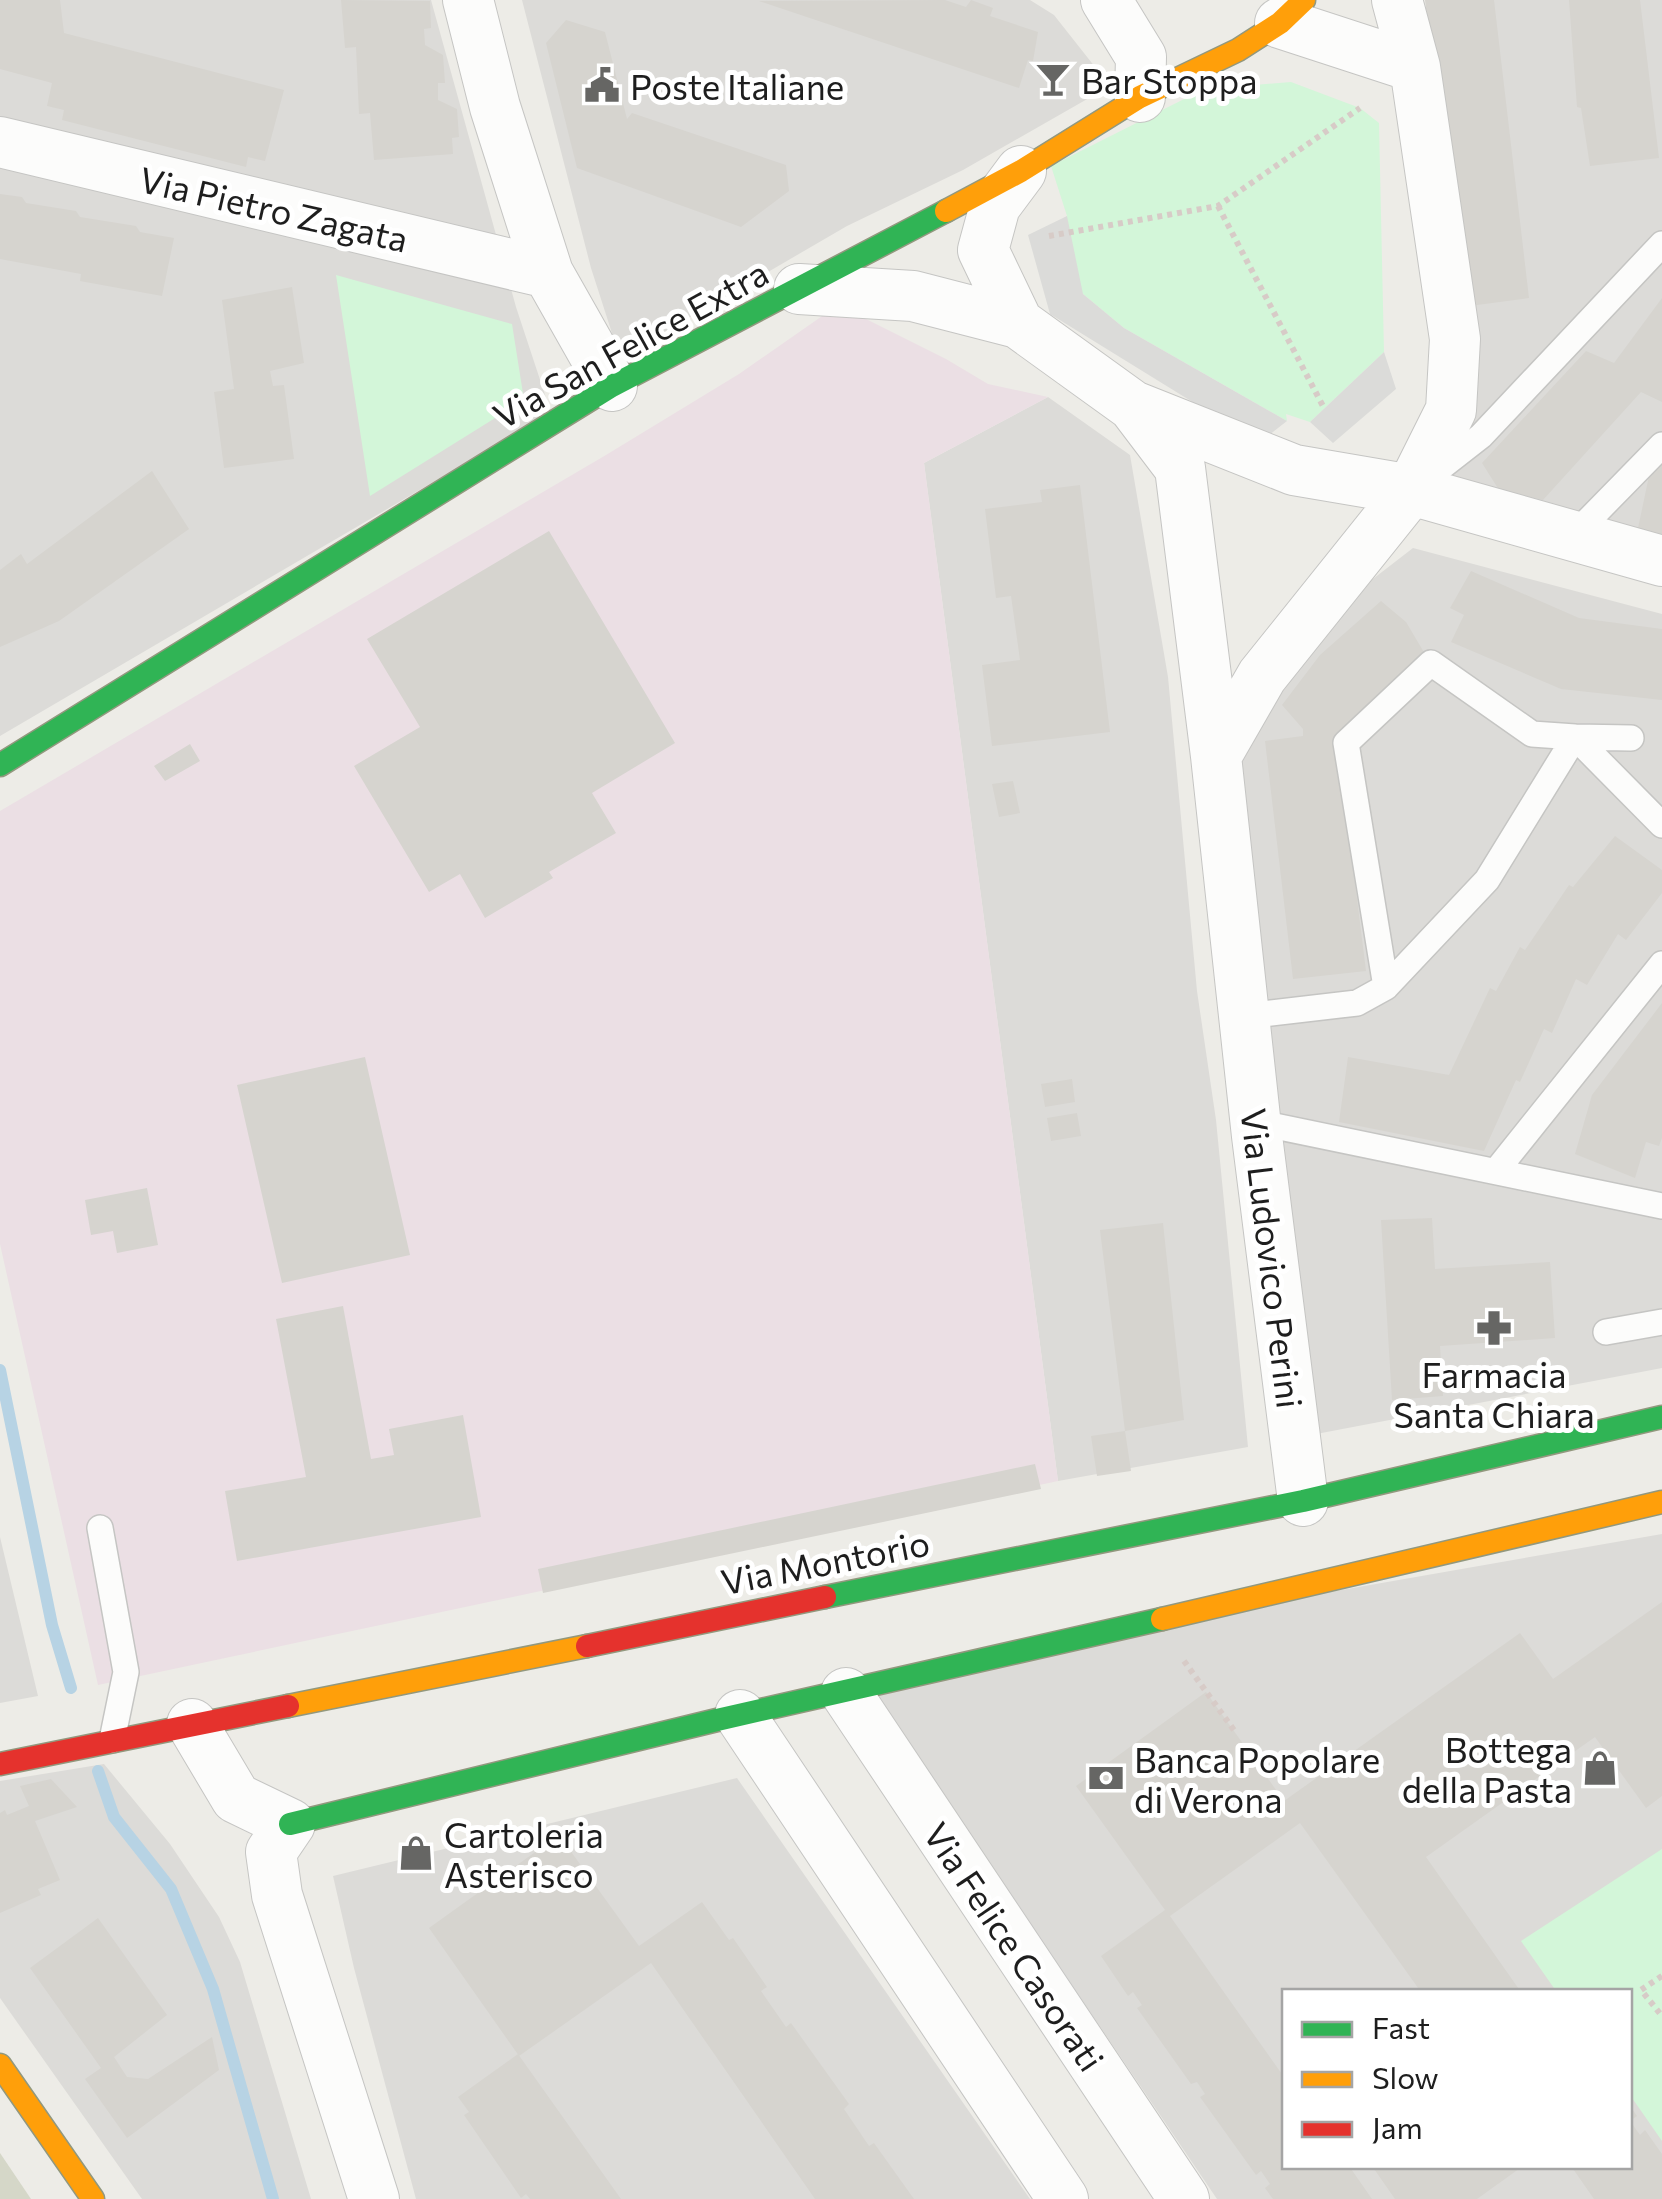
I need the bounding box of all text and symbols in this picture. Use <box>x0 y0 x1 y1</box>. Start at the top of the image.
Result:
place label: Bar Stoppa <box>1081 58 1257 101</box>
bar icon: Bar Stoppa <box>1034 60 1072 98</box>
place label: Poste Italiane <box>630 64 844 107</box>
public building icon: Poste Italiane <box>583 66 621 104</box>
street label: Via Pietro Zagata <box>136 156 412 260</box>
street label: Via San Felice Extra <box>485 250 775 436</box>
street label: Via Ludovico Perini <box>1233 1106 1313 1410</box>
pharmacy icon: Farmacia Santa Chiara <box>1475 1309 1513 1347</box>
place label: Farmacia Santa Chiara <box>1393 1352 1595 1435</box>
street label: Via Montorio <box>717 1520 933 1602</box>
place label: Bottega della Pasta <box>1402 1727 1572 1810</box>
place label: Banca Popolare di Verona <box>1134 1737 1380 1820</box>
shop icon: Bottega della Pasta <box>1581 1749 1619 1787</box>
bank icon: Banca Popolare di Verona <box>1087 1759 1125 1797</box>
place label: Cartoleria Asterisco <box>444 1812 604 1895</box>
street label: Via Felice Casorati <box>916 1814 1114 2078</box>
shop icon: Cartoleria Asterisco <box>397 1834 435 1872</box>
legend <box>1282 1989 1632 2169</box>
text: Fast <box>1372 2008 1430 2045</box>
text: Slow <box>1372 2058 1439 2095</box>
text: Jam <box>1372 2108 1423 2145</box>

